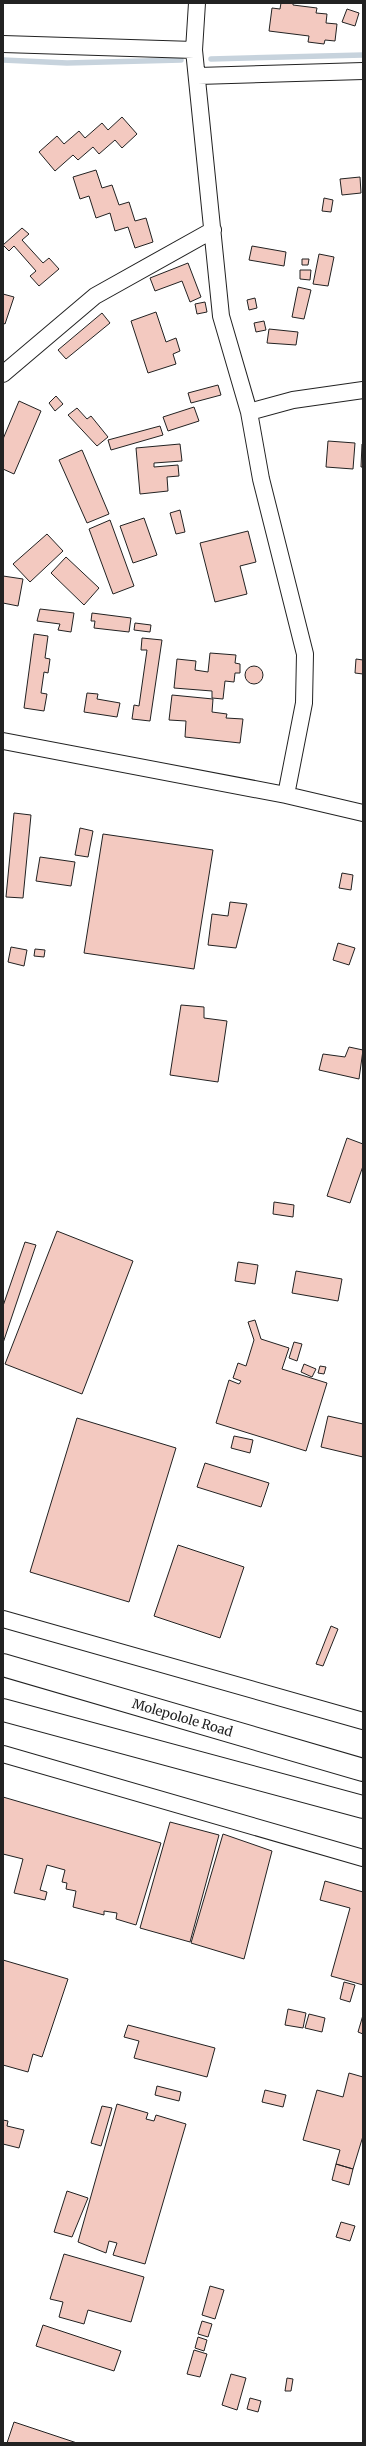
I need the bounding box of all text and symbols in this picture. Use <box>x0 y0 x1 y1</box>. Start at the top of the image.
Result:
street label: Molepolole Road <box>130 1695 235 1740</box>

